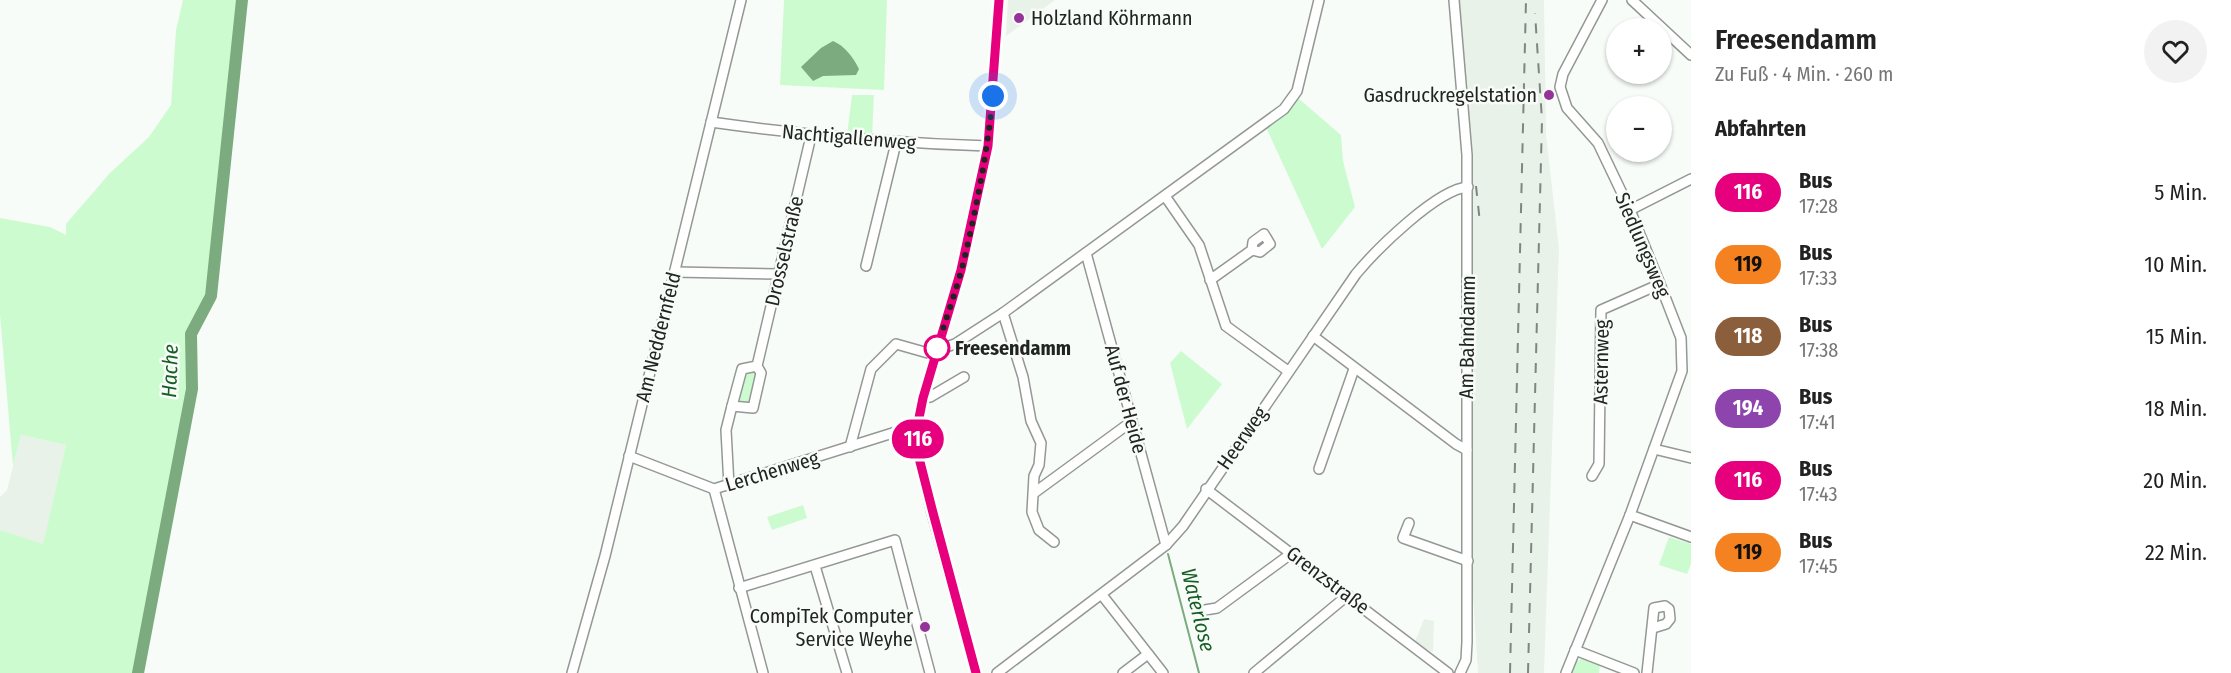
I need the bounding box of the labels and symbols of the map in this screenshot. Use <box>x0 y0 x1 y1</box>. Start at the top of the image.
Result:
place label: Holzland Köhrmann <box>1031 6 1193 30</box>
marker: Holzland Köhrmann <box>1012 11 1026 25</box>
your location <box>978 81 1008 111</box>
place label: Gasdruckregelstation <box>1363 83 1537 107</box>
marker: Gasdruckregelstation <box>1542 88 1556 102</box>
street label: Nachtigallenweg <box>781 119 918 155</box>
street label: Siedlungsweg <box>1610 189 1676 302</box>
street label: Drosselstraße <box>760 194 808 308</box>
street label: Am Neddernfeld <box>630 269 686 405</box>
street label: Am Bahndamm <box>1454 275 1480 399</box>
street label: Asternweg <box>1588 319 1614 405</box>
marker: Freesendamm <box>924 335 950 361</box>
place label: Freesendamm <box>955 336 1071 360</box>
street label: Auf der Heide <box>1100 342 1152 456</box>
water label: Hache <box>156 344 184 398</box>
street label: Heerweg <box>1212 401 1273 474</box>
line badge: 116 <box>884 420 952 458</box>
street label: Lerchenweg <box>722 445 822 497</box>
street label: Grenzstraße <box>1282 541 1374 619</box>
water label: Waterlose <box>1175 566 1221 655</box>
place label: CompiTek Computer Service Weyhe <box>750 604 913 651</box>
marker: CompiTek Computer Service Weyhe <box>918 620 932 634</box>

